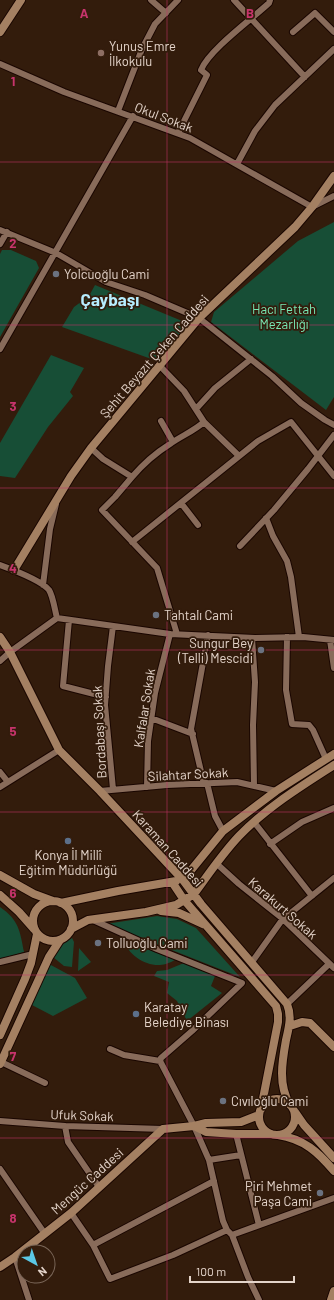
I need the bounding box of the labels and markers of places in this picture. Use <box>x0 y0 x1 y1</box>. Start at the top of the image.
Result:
place label: Yunus Emre İlkokulu <box>109 38 176 69</box>
marker: Yunus Emre İlkokulu <box>96 48 106 58</box>
place label: Yolcuoğlu Cami <box>64 266 149 282</box>
marker: Yolcuoğlu Cami <box>51 269 61 279</box>
place label: Tahtalı Cami <box>164 607 233 623</box>
marker: Tahtalı Cami <box>151 610 161 620</box>
place label: Sungur Bey (Telli) Mescidi <box>177 635 253 666</box>
marker: Sungur Bey (Telli) Mescidi <box>256 645 266 655</box>
marker: Konya İl Millî Eğitim Müdürlüğü <box>63 836 73 846</box>
place label: Konya İl Millî Eğitim Müdürlüğü <box>19 847 117 878</box>
place label: Tolluoğlu Cami <box>106 935 188 951</box>
marker: Tolluoğlu Cami <box>93 938 103 948</box>
place label: Karatay Belediye Binası <box>144 999 229 1030</box>
marker: Karatay Belediye Binası <box>131 1009 141 1019</box>
place label: Cıvıloğlu Cami <box>231 1093 309 1109</box>
marker: Cıvıloğlu Cami <box>218 1096 228 1106</box>
place label: Piri Mehmet Paşa Cami <box>245 1178 312 1209</box>
marker: Piri Mehmet Paşa Cami <box>315 1188 325 1198</box>

